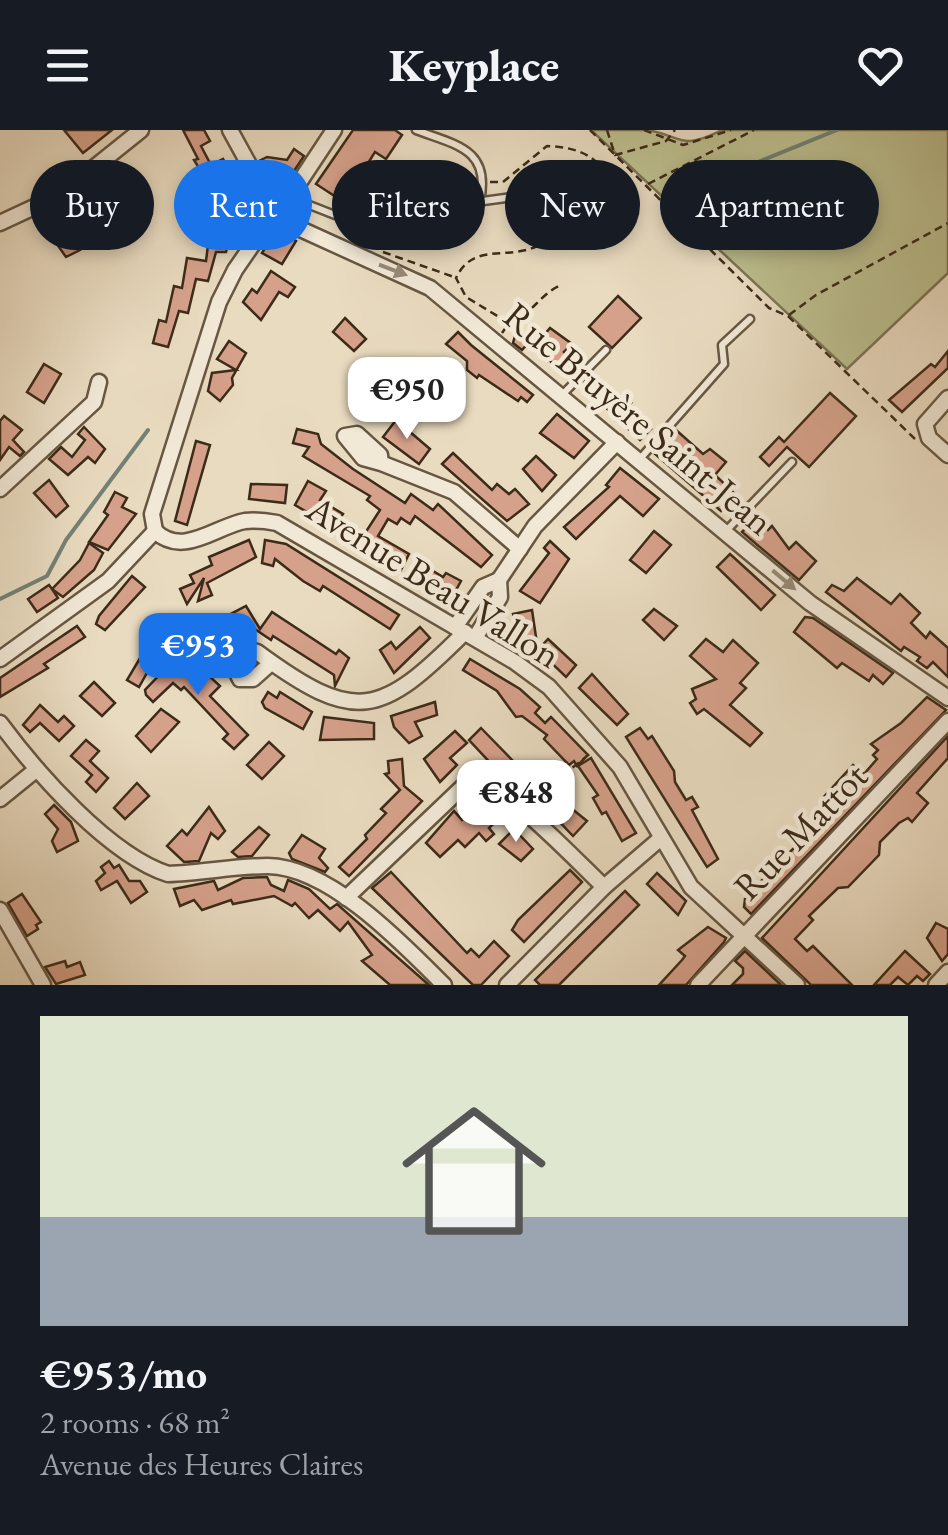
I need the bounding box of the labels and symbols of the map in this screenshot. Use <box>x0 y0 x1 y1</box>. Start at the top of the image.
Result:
one-way arrow <box>379 263 409 278</box>
street label: Rue Bruyère Saint-Jean <box>494 291 784 545</box>
pin: €950 <box>348 357 466 442</box>
street label: Avenue Beau Vallon <box>297 483 570 679</box>
one-way arrow <box>771 569 796 591</box>
pin: €953 <box>139 613 257 698</box>
street label: Rue Mattot <box>722 752 878 910</box>
pin: €848 <box>457 760 575 845</box>

